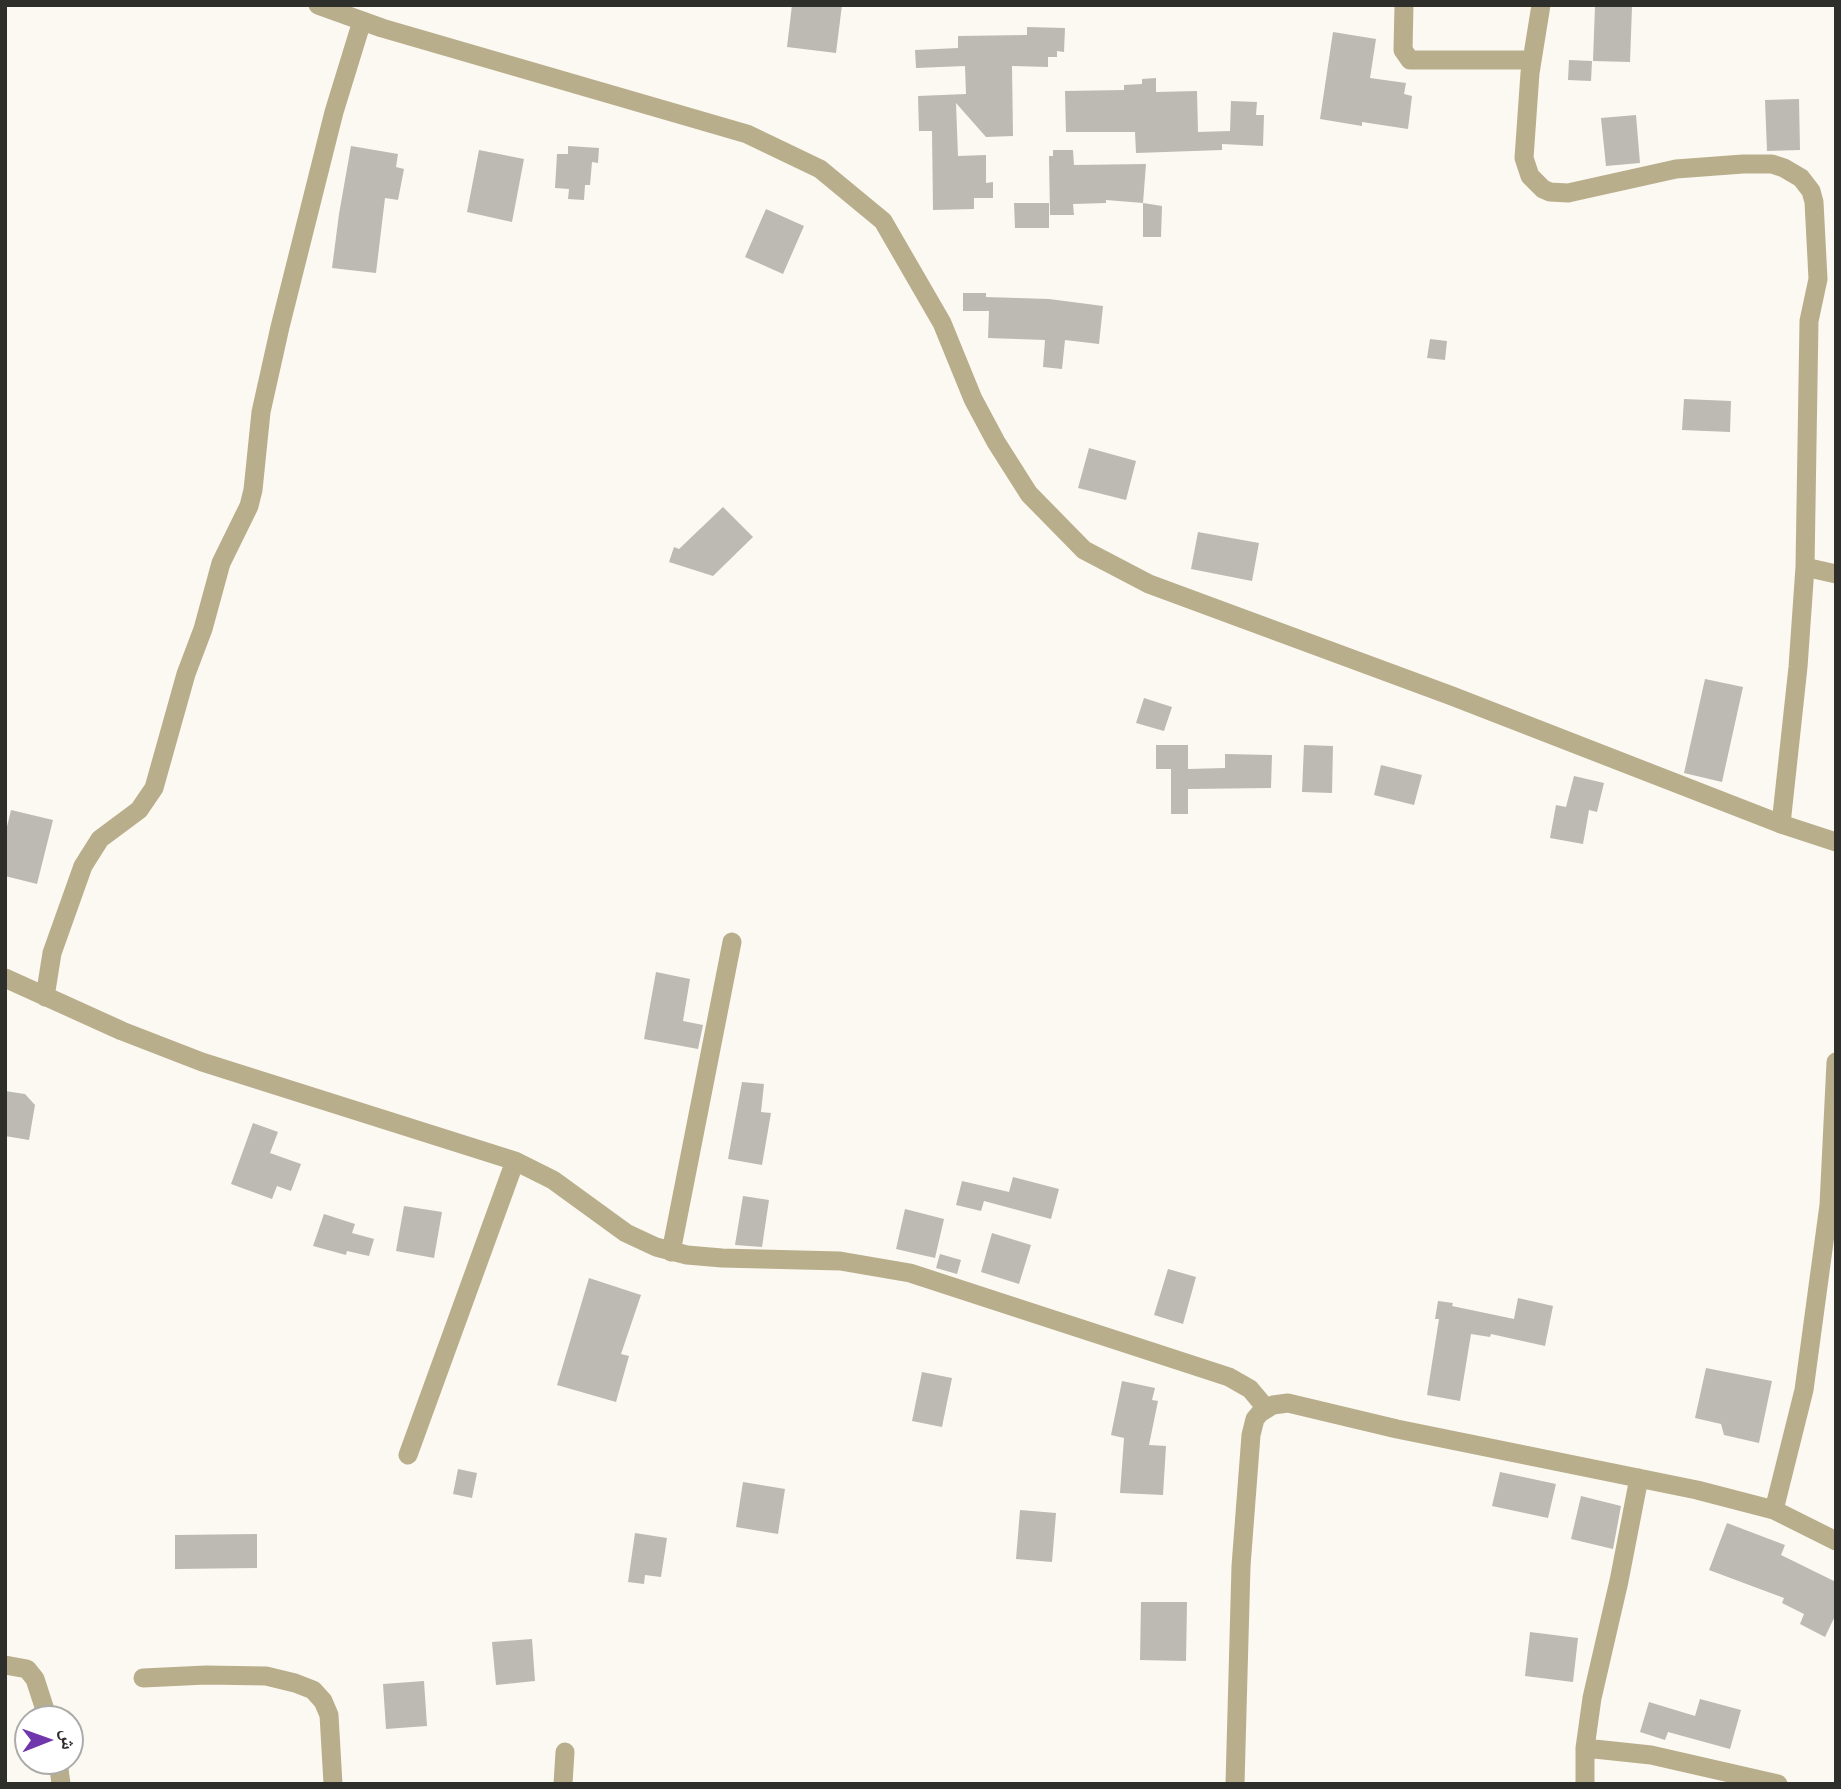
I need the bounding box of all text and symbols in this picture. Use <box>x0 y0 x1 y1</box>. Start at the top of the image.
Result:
north arrow <box>14 1705 84 1775</box>
text: ش <box>57 1729 80 1750</box>

